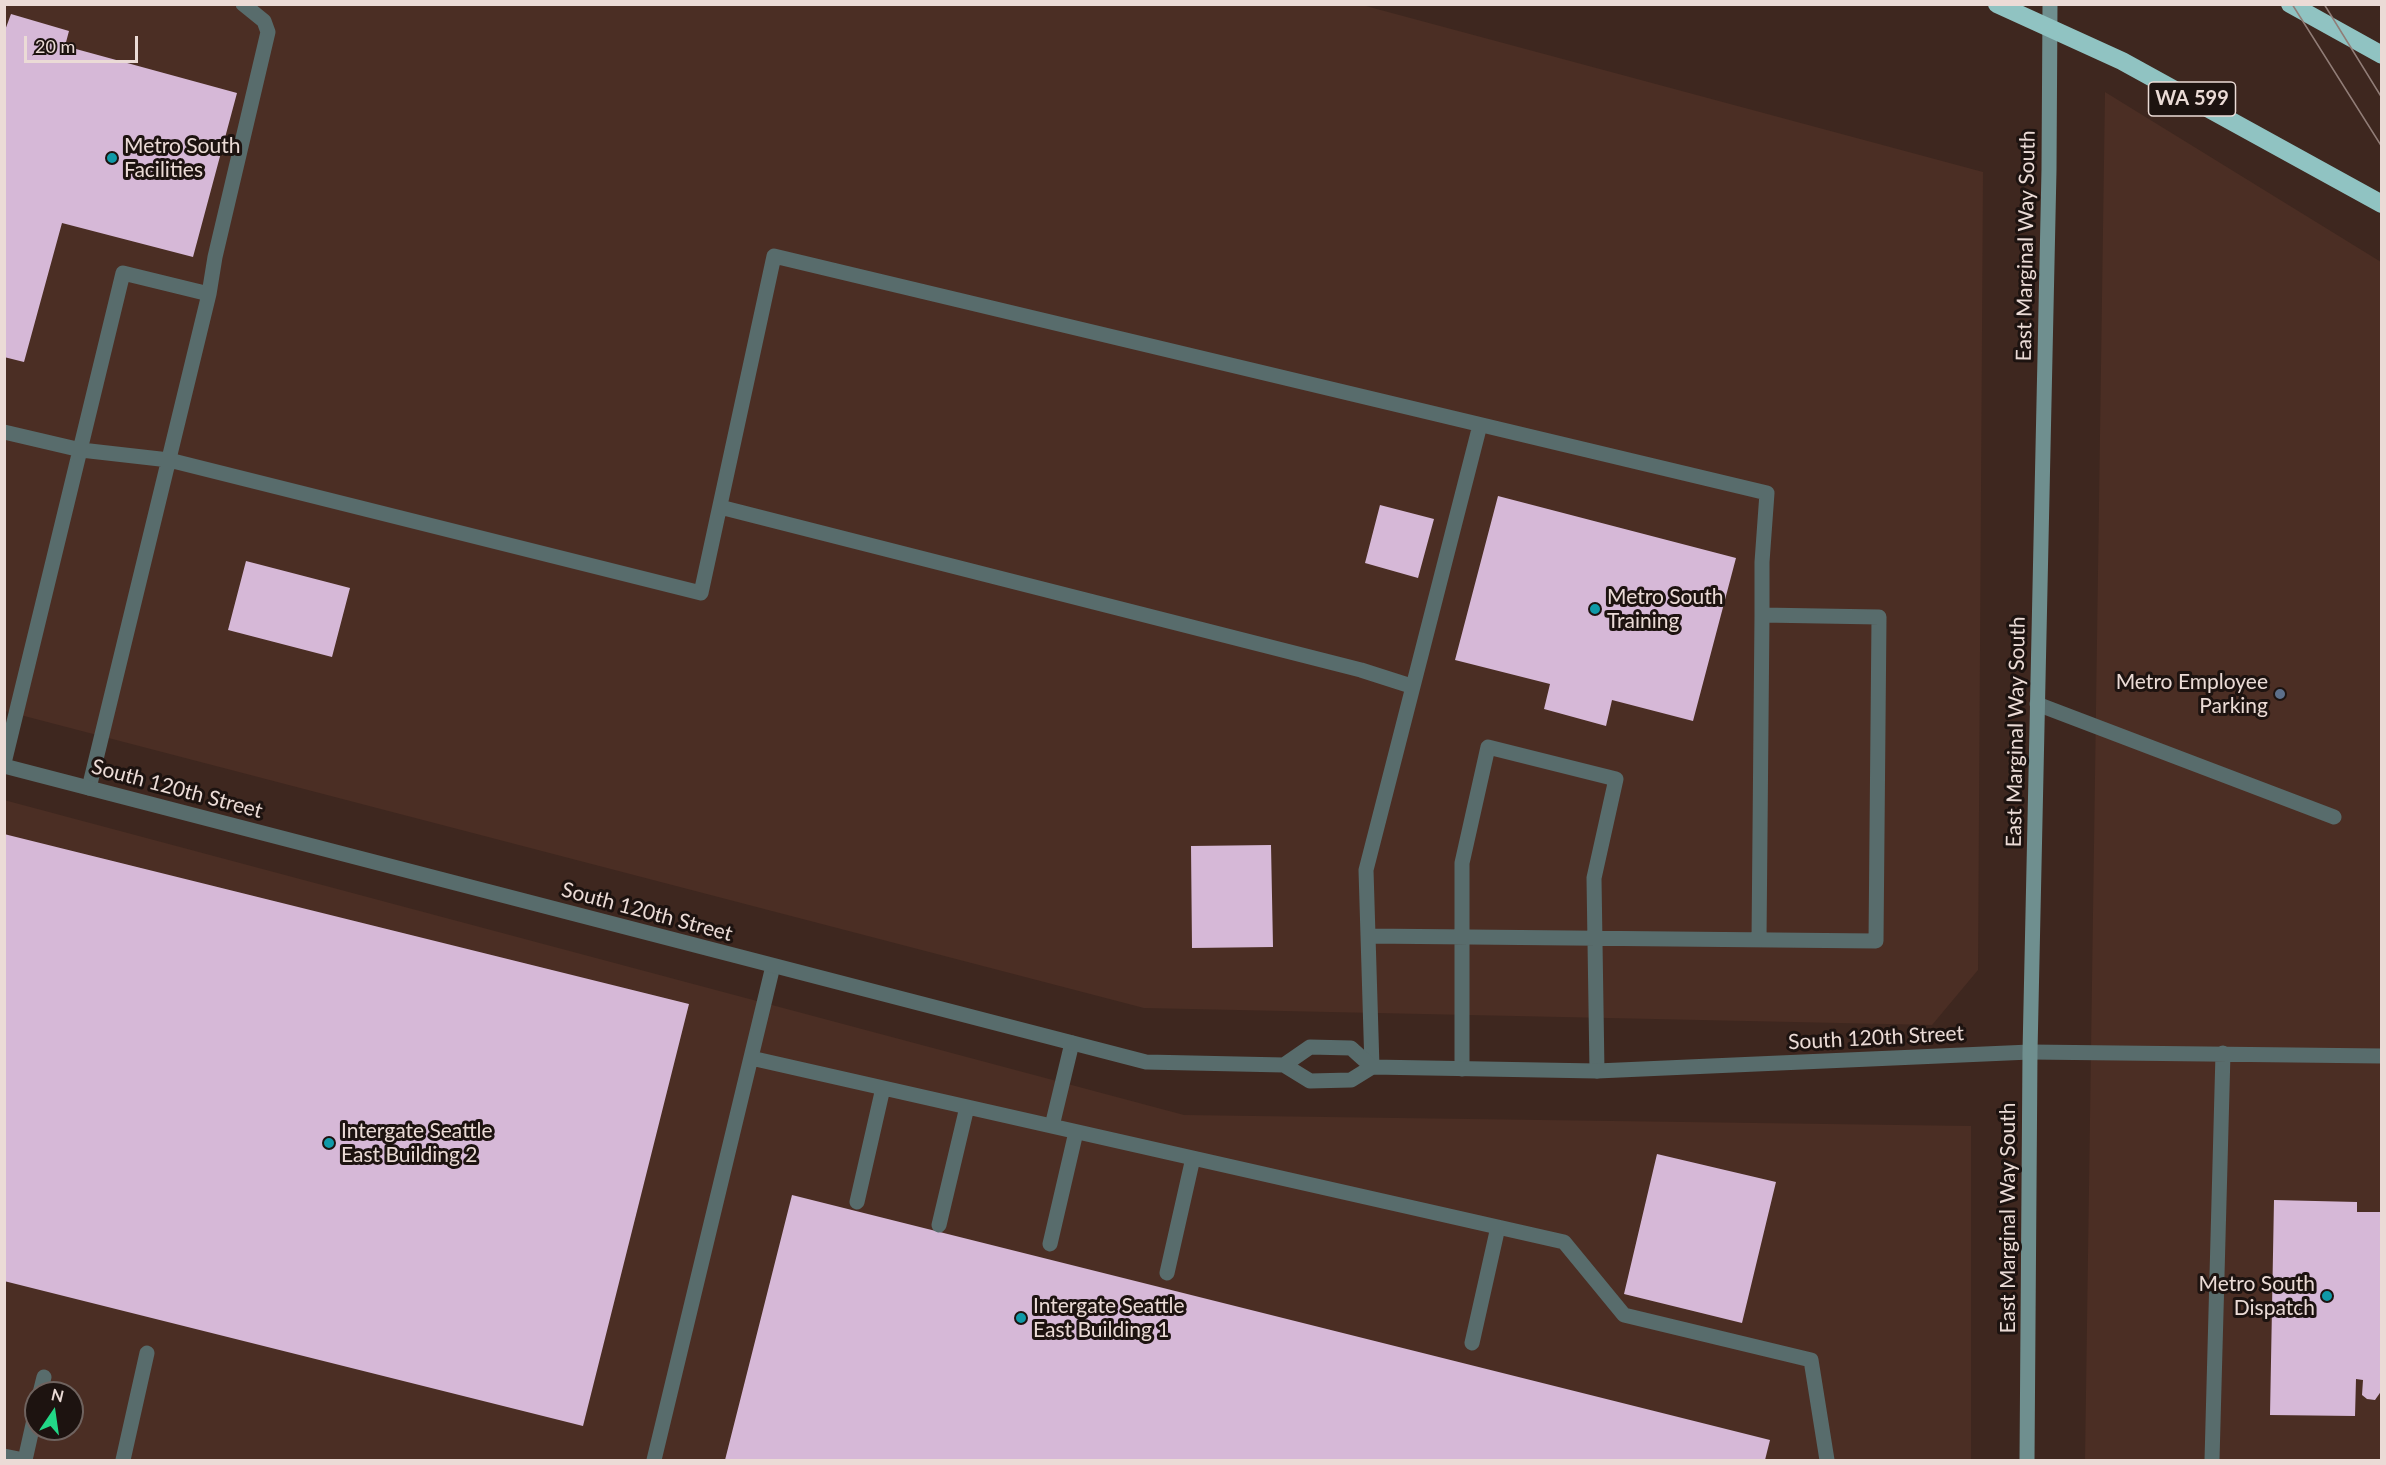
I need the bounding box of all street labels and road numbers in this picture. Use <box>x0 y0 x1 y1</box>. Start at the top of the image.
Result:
road number: WA 599 <box>2148 82 2236 116</box>
street label: East Marginal Way South <box>2011 130 2041 362</box>
street label: East Marginal Way South <box>2001 616 2031 848</box>
street label: South 120th Street <box>89 754 265 824</box>
street label: South 120th Street <box>559 877 735 947</box>
street label: South 120th Street <box>1787 1021 1965 1055</box>
street label: East Marginal Way South <box>1995 1102 2021 1334</box>

